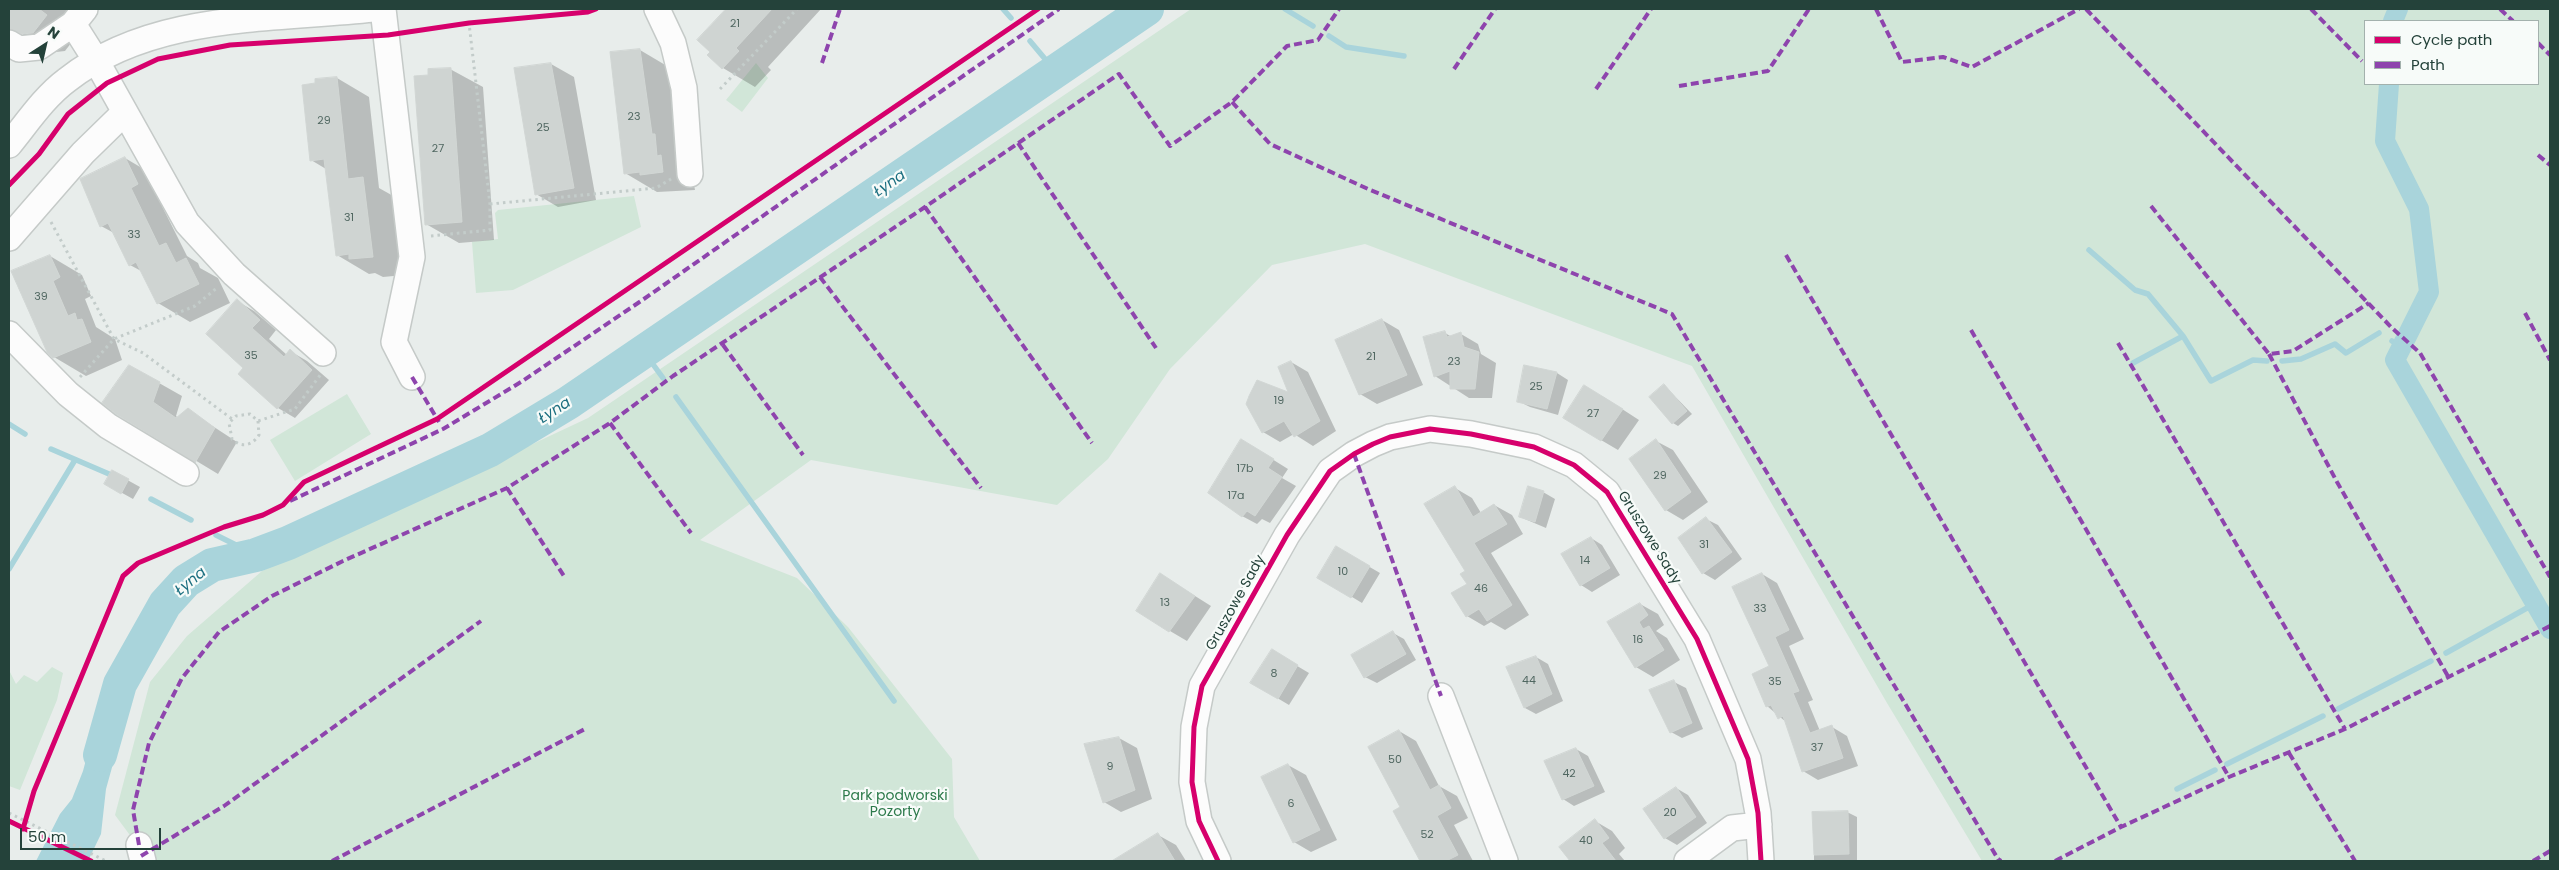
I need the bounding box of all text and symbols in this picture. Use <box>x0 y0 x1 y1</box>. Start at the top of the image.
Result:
house number: 21 <box>730 17 740 31</box>
north arrow <box>20 20 70 70</box>
legend <box>2364 20 2539 85</box>
text: N <box>44 22 64 44</box>
text: Cycle path <box>2411 29 2492 50</box>
text: Path <box>2411 54 2445 75</box>
house number: 23 <box>628 110 640 124</box>
house number: 29 <box>317 114 331 128</box>
house number: 25 <box>536 121 550 135</box>
house number: 27 <box>432 142 444 156</box>
water label: Łyna <box>871 167 909 201</box>
house number: 31 <box>344 211 354 225</box>
house number: 33 <box>128 228 140 242</box>
house number: 39 <box>34 290 48 304</box>
house number: 35 <box>244 349 258 363</box>
house number: 21 <box>1366 350 1376 364</box>
house number: 23 <box>1448 355 1460 369</box>
house number: 25 <box>1529 380 1543 394</box>
water label: Łyna <box>536 394 574 428</box>
house number: 19 <box>1274 394 1284 408</box>
house number: 27 <box>1587 407 1599 421</box>
house number: 17b <box>1237 462 1253 476</box>
house number: 29 <box>1653 469 1667 483</box>
street label: Gruszowe Sady <box>1614 488 1684 588</box>
house number: 17a <box>1228 489 1244 503</box>
house number: 31 <box>1699 538 1709 552</box>
street label: Gruszowe Sady <box>1203 552 1269 654</box>
house number: 14 <box>1580 554 1590 568</box>
water label: Łyna <box>172 564 210 600</box>
house number: 10 <box>1338 565 1348 579</box>
house number: 46 <box>1474 582 1488 596</box>
house number: 13 <box>1160 596 1170 610</box>
house number: 33 <box>1754 602 1766 616</box>
house number: 16 <box>1633 633 1643 647</box>
house number: 8 <box>1271 667 1277 681</box>
house number: 44 <box>1522 674 1536 688</box>
house number: 35 <box>1768 675 1782 689</box>
house number: 37 <box>1811 741 1823 755</box>
house number: 50 <box>1388 753 1402 767</box>
house number: 9 <box>1107 760 1113 774</box>
house number: 42 <box>1562 767 1576 781</box>
park label: Park podworski Pozorty <box>842 788 948 820</box>
house number: 6 <box>1288 797 1294 811</box>
house number: 20 <box>1663 806 1677 820</box>
scale bar <box>22 818 164 850</box>
text: 50 m <box>28 826 66 847</box>
house number: 52 <box>1420 828 1434 842</box>
house number: 40 <box>1579 834 1593 848</box>

